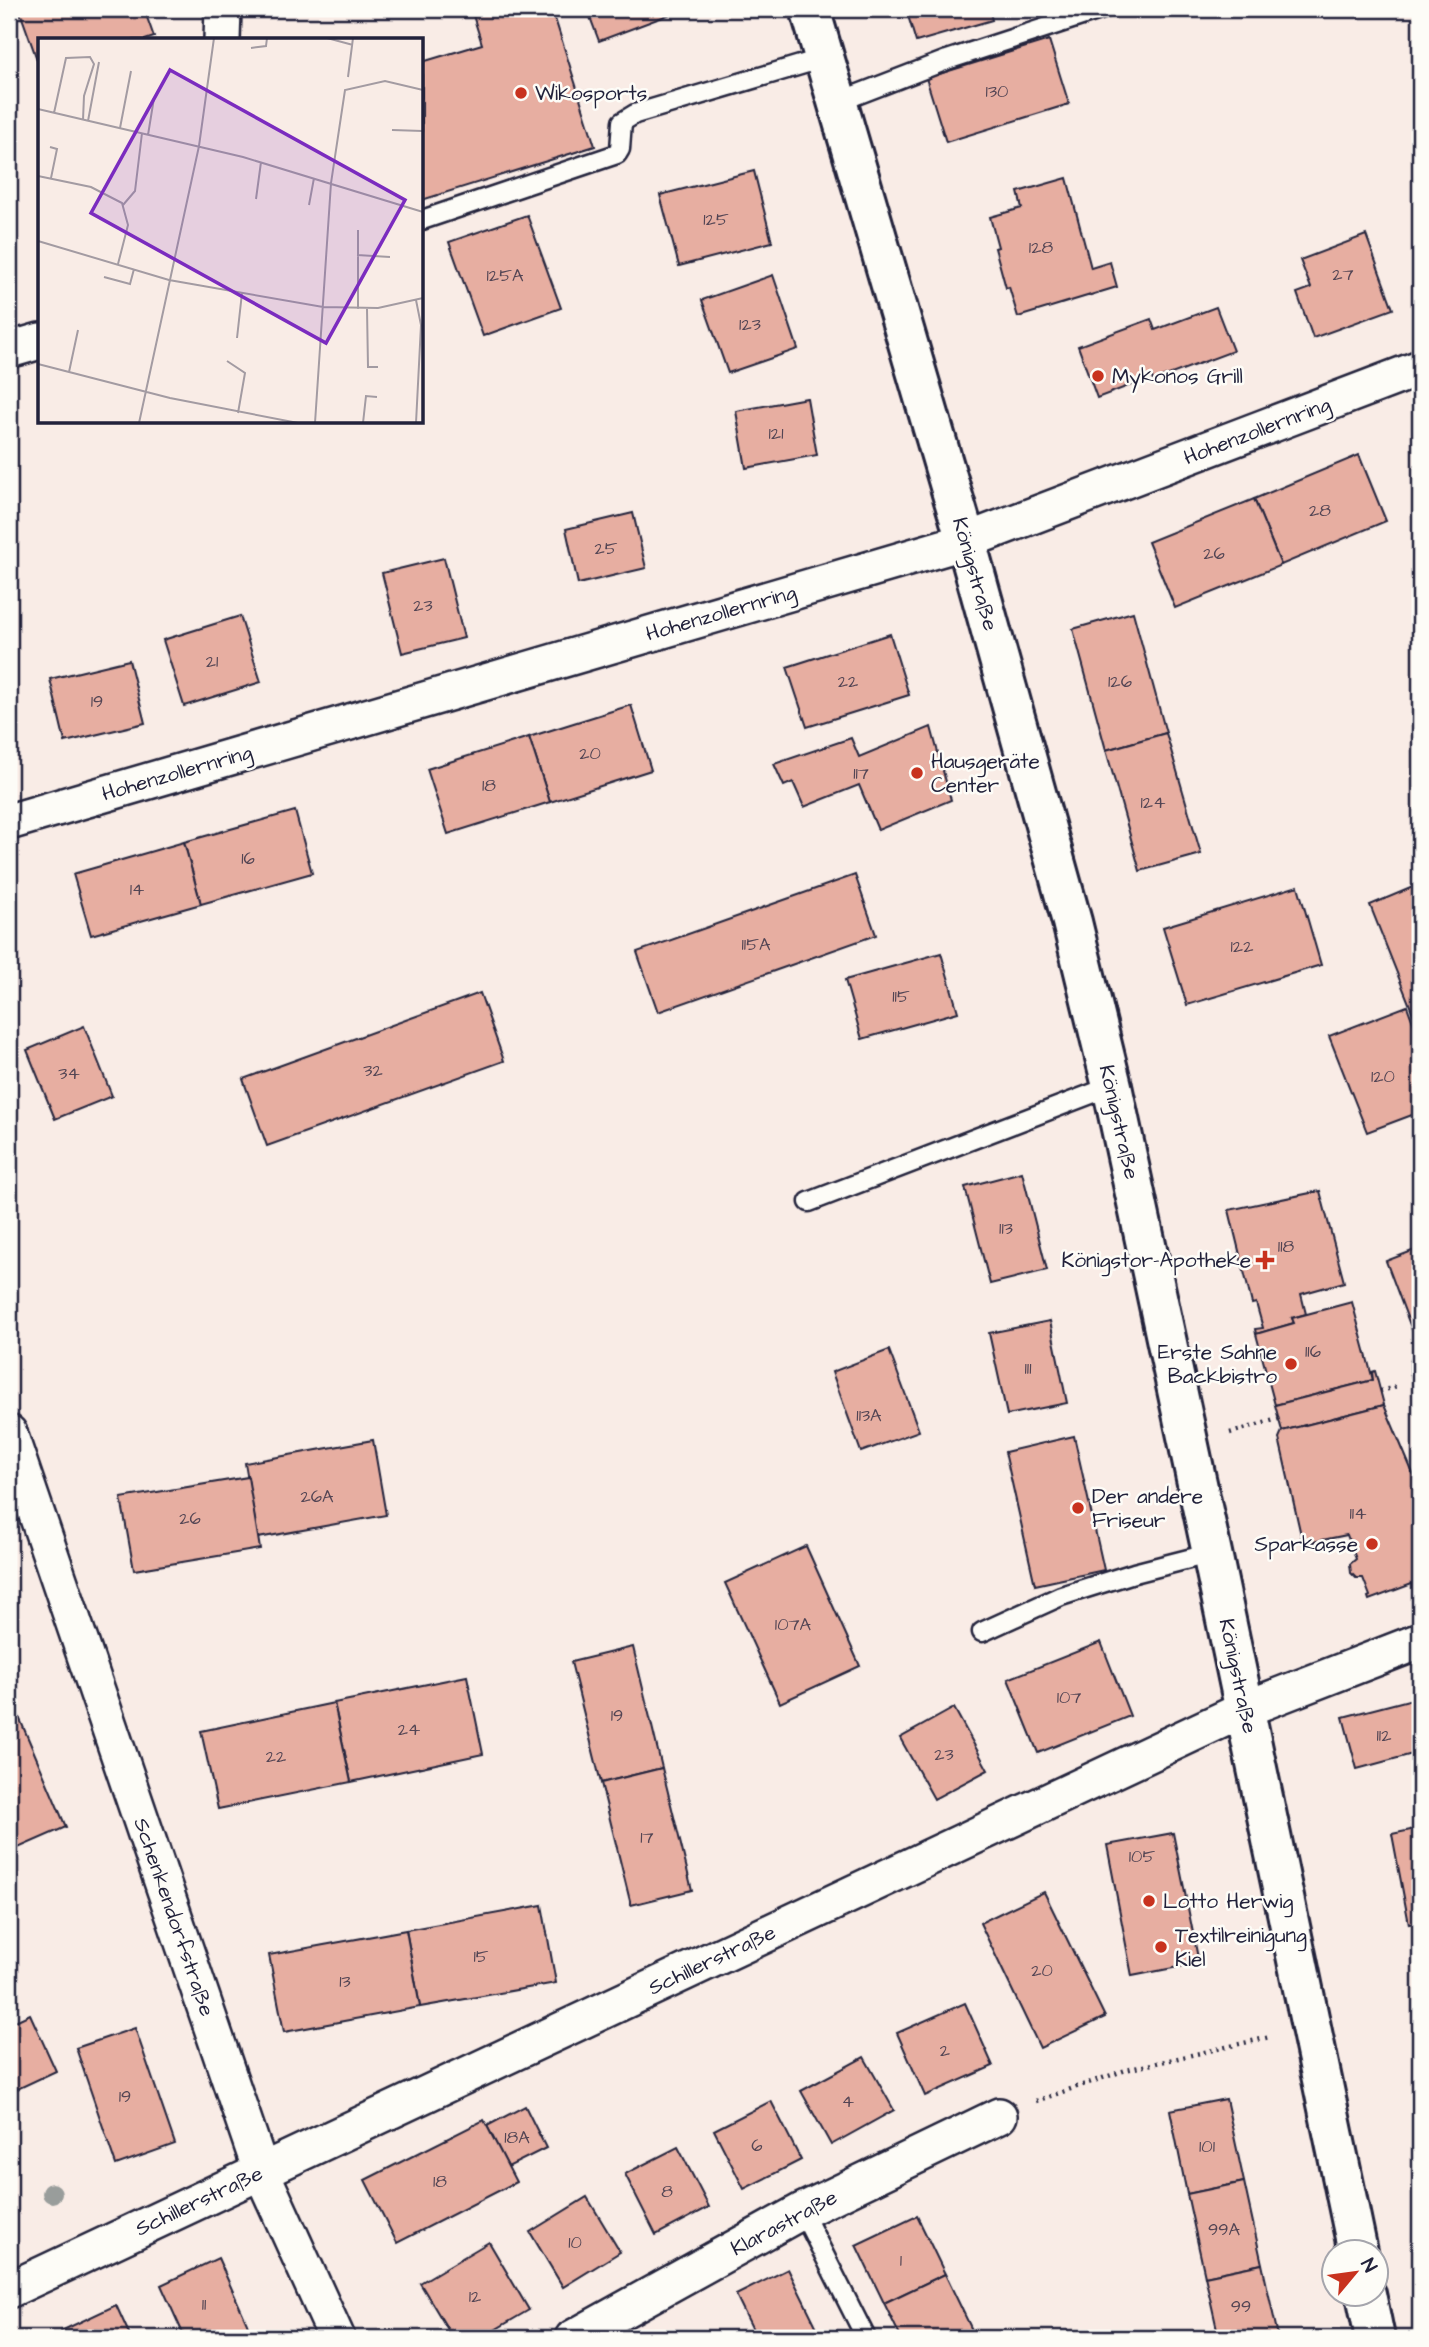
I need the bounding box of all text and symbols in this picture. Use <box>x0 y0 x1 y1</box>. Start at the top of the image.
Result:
inset map <box>38 38 424 424</box>
place label: Wikosports <box>535 79 647 109</box>
house number: 130 <box>986 79 1008 104</box>
marker: Wikosports <box>513 85 529 101</box>
house number: 125 <box>703 207 729 232</box>
house number: 128 <box>1029 235 1053 260</box>
house number: 27 <box>1332 262 1354 287</box>
house number: 125A <box>487 263 524 288</box>
house number: 123 <box>739 312 761 337</box>
place label: Mykonos Grill <box>1112 362 1243 393</box>
marker: Mykonos Grill <box>1090 368 1106 384</box>
street label: Hohenzollernring <box>1179 390 1335 474</box>
house number: 121 <box>769 421 783 446</box>
house number: 28 <box>1309 498 1331 523</box>
street label: Königstraße <box>943 514 1005 635</box>
house number: 25 <box>594 536 618 561</box>
house number: 26 <box>1203 541 1225 566</box>
street label: Hohenzollernring <box>642 578 800 650</box>
house number: 23 <box>413 593 433 618</box>
house number: 21 <box>206 649 218 674</box>
house number: 22 <box>838 669 859 694</box>
house number: 126 <box>1108 669 1132 694</box>
house number: 19 <box>91 689 103 714</box>
street label: Hohenzollernring <box>98 738 256 810</box>
house number: 20 <box>579 741 601 766</box>
place label: Hausgeräte Center <box>931 747 1040 800</box>
house number: 117 <box>853 761 869 786</box>
marker: Hausgeräte Center <box>909 765 925 781</box>
house number: 18 <box>482 773 496 798</box>
house number: 124 <box>1141 790 1165 815</box>
house number: 16 <box>241 846 255 871</box>
house number: 14 <box>130 877 144 902</box>
house number: 115A <box>742 932 771 957</box>
house number: 122 <box>1231 934 1254 959</box>
house number: 115 <box>892 984 910 1009</box>
house number: 32 <box>363 1058 383 1083</box>
house number: 34 <box>58 1061 80 1086</box>
street label: Königstraße <box>1090 1062 1146 1183</box>
house number: 120 <box>1371 1064 1395 1089</box>
house number: 113 <box>999 1216 1013 1241</box>
house number: 118 <box>1278 1234 1294 1259</box>
place label: Königstor-Apotheke <box>1062 1246 1251 1277</box>
marker: Königstor-Apotheke <box>1257 1252 1273 1268</box>
place label: Erste Sahne Backbistro <box>1158 1338 1277 1391</box>
house number: 116 <box>1305 1339 1321 1364</box>
house number: 111 <box>1025 1356 1031 1381</box>
marker: Erste Sahne Backbistro <box>1283 1356 1299 1372</box>
house number: 113A <box>856 1403 882 1428</box>
place label: Der andere Friseur <box>1092 1482 1203 1535</box>
house number: 26A <box>300 1484 334 1509</box>
marker: Der andere Friseur <box>1070 1500 1086 1516</box>
house number: 114 <box>1350 1501 1366 1526</box>
house number: 26 <box>179 1506 201 1531</box>
place label: Sparkasse <box>1255 1530 1358 1560</box>
marker: Sparkasse <box>1364 1536 1380 1552</box>
house number: 107A <box>775 1612 812 1637</box>
street label: Königstraße <box>1210 1616 1264 1736</box>
house number: 107 <box>1057 1685 1081 1710</box>
house number: 19 <box>611 1703 623 1728</box>
house number: 24 <box>398 1717 420 1742</box>
house number: 112 <box>1377 1723 1392 1748</box>
house number: 23 <box>934 1742 954 1767</box>
house number: 22 <box>266 1744 287 1769</box>
street label: Schenkendorfstraße <box>126 1814 222 2020</box>
house number: 17 <box>640 1825 654 1850</box>
house number: 105 <box>1129 1844 1155 1869</box>
place label: Lotto Herwig <box>1163 1887 1293 1918</box>
marker: Lotto Herwig <box>1141 1893 1157 1909</box>
street label: Schillerstraße <box>644 1918 780 2002</box>
place label: Textilreinigung Kiel <box>1175 1921 1307 1974</box>
marker: Textilreinigung Kiel <box>1153 1939 1169 1955</box>
house number: 15 <box>473 1944 489 1969</box>
house number: 20 <box>1031 1958 1053 1983</box>
house number: 13 <box>339 1969 351 1994</box>
house number: 2 <box>940 2038 951 2063</box>
house number: 19 <box>119 2084 131 2109</box>
house number: 4 <box>842 2089 854 2114</box>
house number: 18A <box>504 2125 530 2150</box>
house number: 6 <box>751 2133 763 2158</box>
house number: 101 <box>1199 2134 1215 2159</box>
street label: Schillerstraße <box>131 2159 267 2243</box>
house number: 18 <box>433 2169 447 2194</box>
house number: 8 <box>661 2179 673 2204</box>
street label: Klarastraße <box>726 2183 842 2263</box>
house number: 99A <box>1208 2217 1240 2242</box>
house number: 10 <box>568 2230 582 2255</box>
north arrow <box>1320 2238 1390 2308</box>
house number: 1 <box>900 2248 902 2273</box>
text: N <box>1354 2254 1383 2277</box>
house number: 12 <box>469 2284 482 2309</box>
house number: 11 <box>202 2292 206 2317</box>
house number: 99 <box>1231 2294 1251 2319</box>

